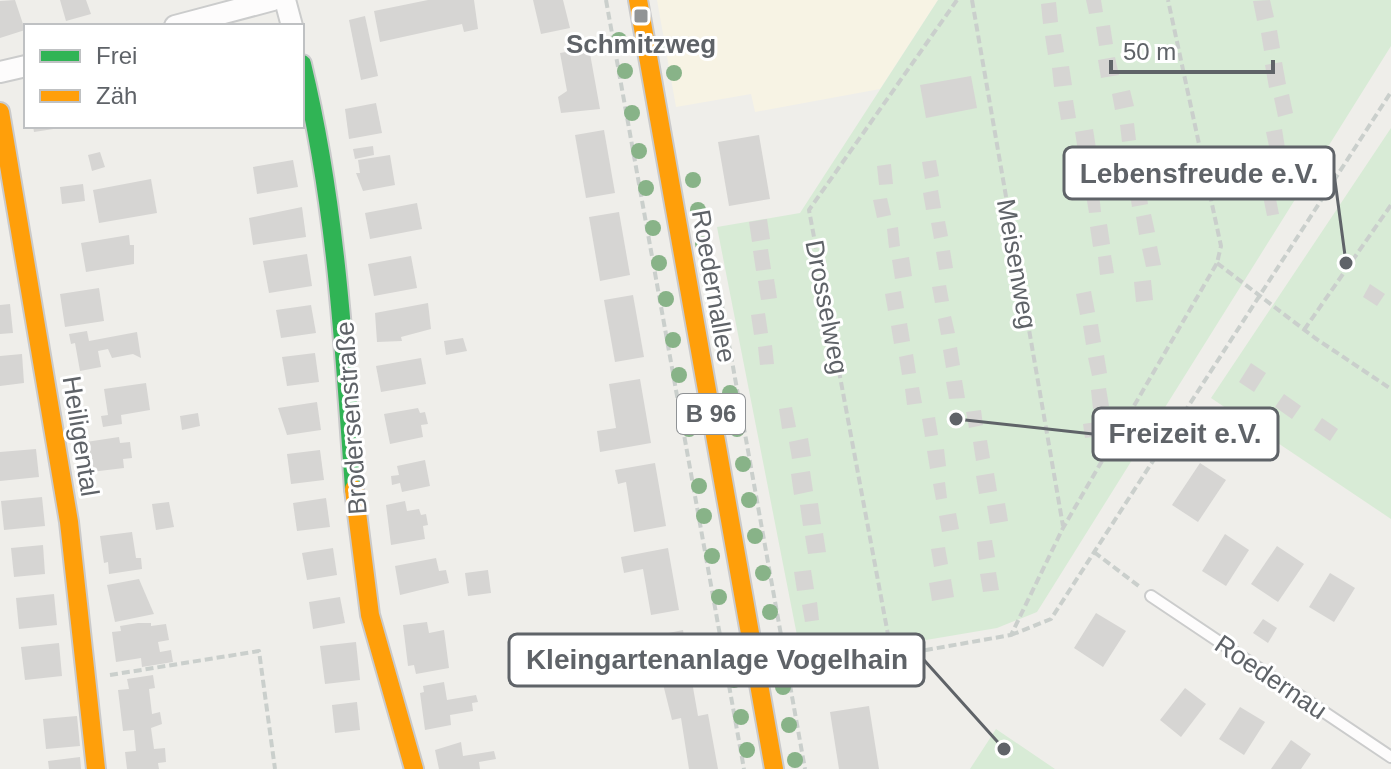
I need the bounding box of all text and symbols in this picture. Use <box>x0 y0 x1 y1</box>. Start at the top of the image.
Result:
marker: Schmitzweg <box>632 7 650 25</box>
legend <box>24 24 304 128</box>
scale bar <box>1111 24 1273 74</box>
place label: Schmitzweg <box>566 29 716 59</box>
text: 50 m <box>1123 38 1176 65</box>
text: Frei <box>96 42 137 69</box>
text: Zäh <box>96 82 137 109</box>
callout: Lebensfreude e.V. <box>1064 147 1334 199</box>
text: Lebensfreude e.V. <box>1080 158 1318 189</box>
street label: Meisenweg <box>991 197 1043 331</box>
street label: Roedernallee <box>686 207 742 365</box>
street label: Drosselweg <box>799 237 855 377</box>
street label: Brodersenstraße <box>329 320 373 516</box>
street label: Heiligental <box>57 374 105 498</box>
road number: B 96 <box>677 394 745 434</box>
callout: Freizeit e.V. <box>1093 408 1278 460</box>
text: Freizeit e.V. <box>1108 418 1262 449</box>
street label: Roedernau <box>1209 629 1333 725</box>
callout: Kleingartenanlage Vogelhain <box>509 634 924 686</box>
text: Kleingartenanlage Vogelhain <box>526 644 908 675</box>

